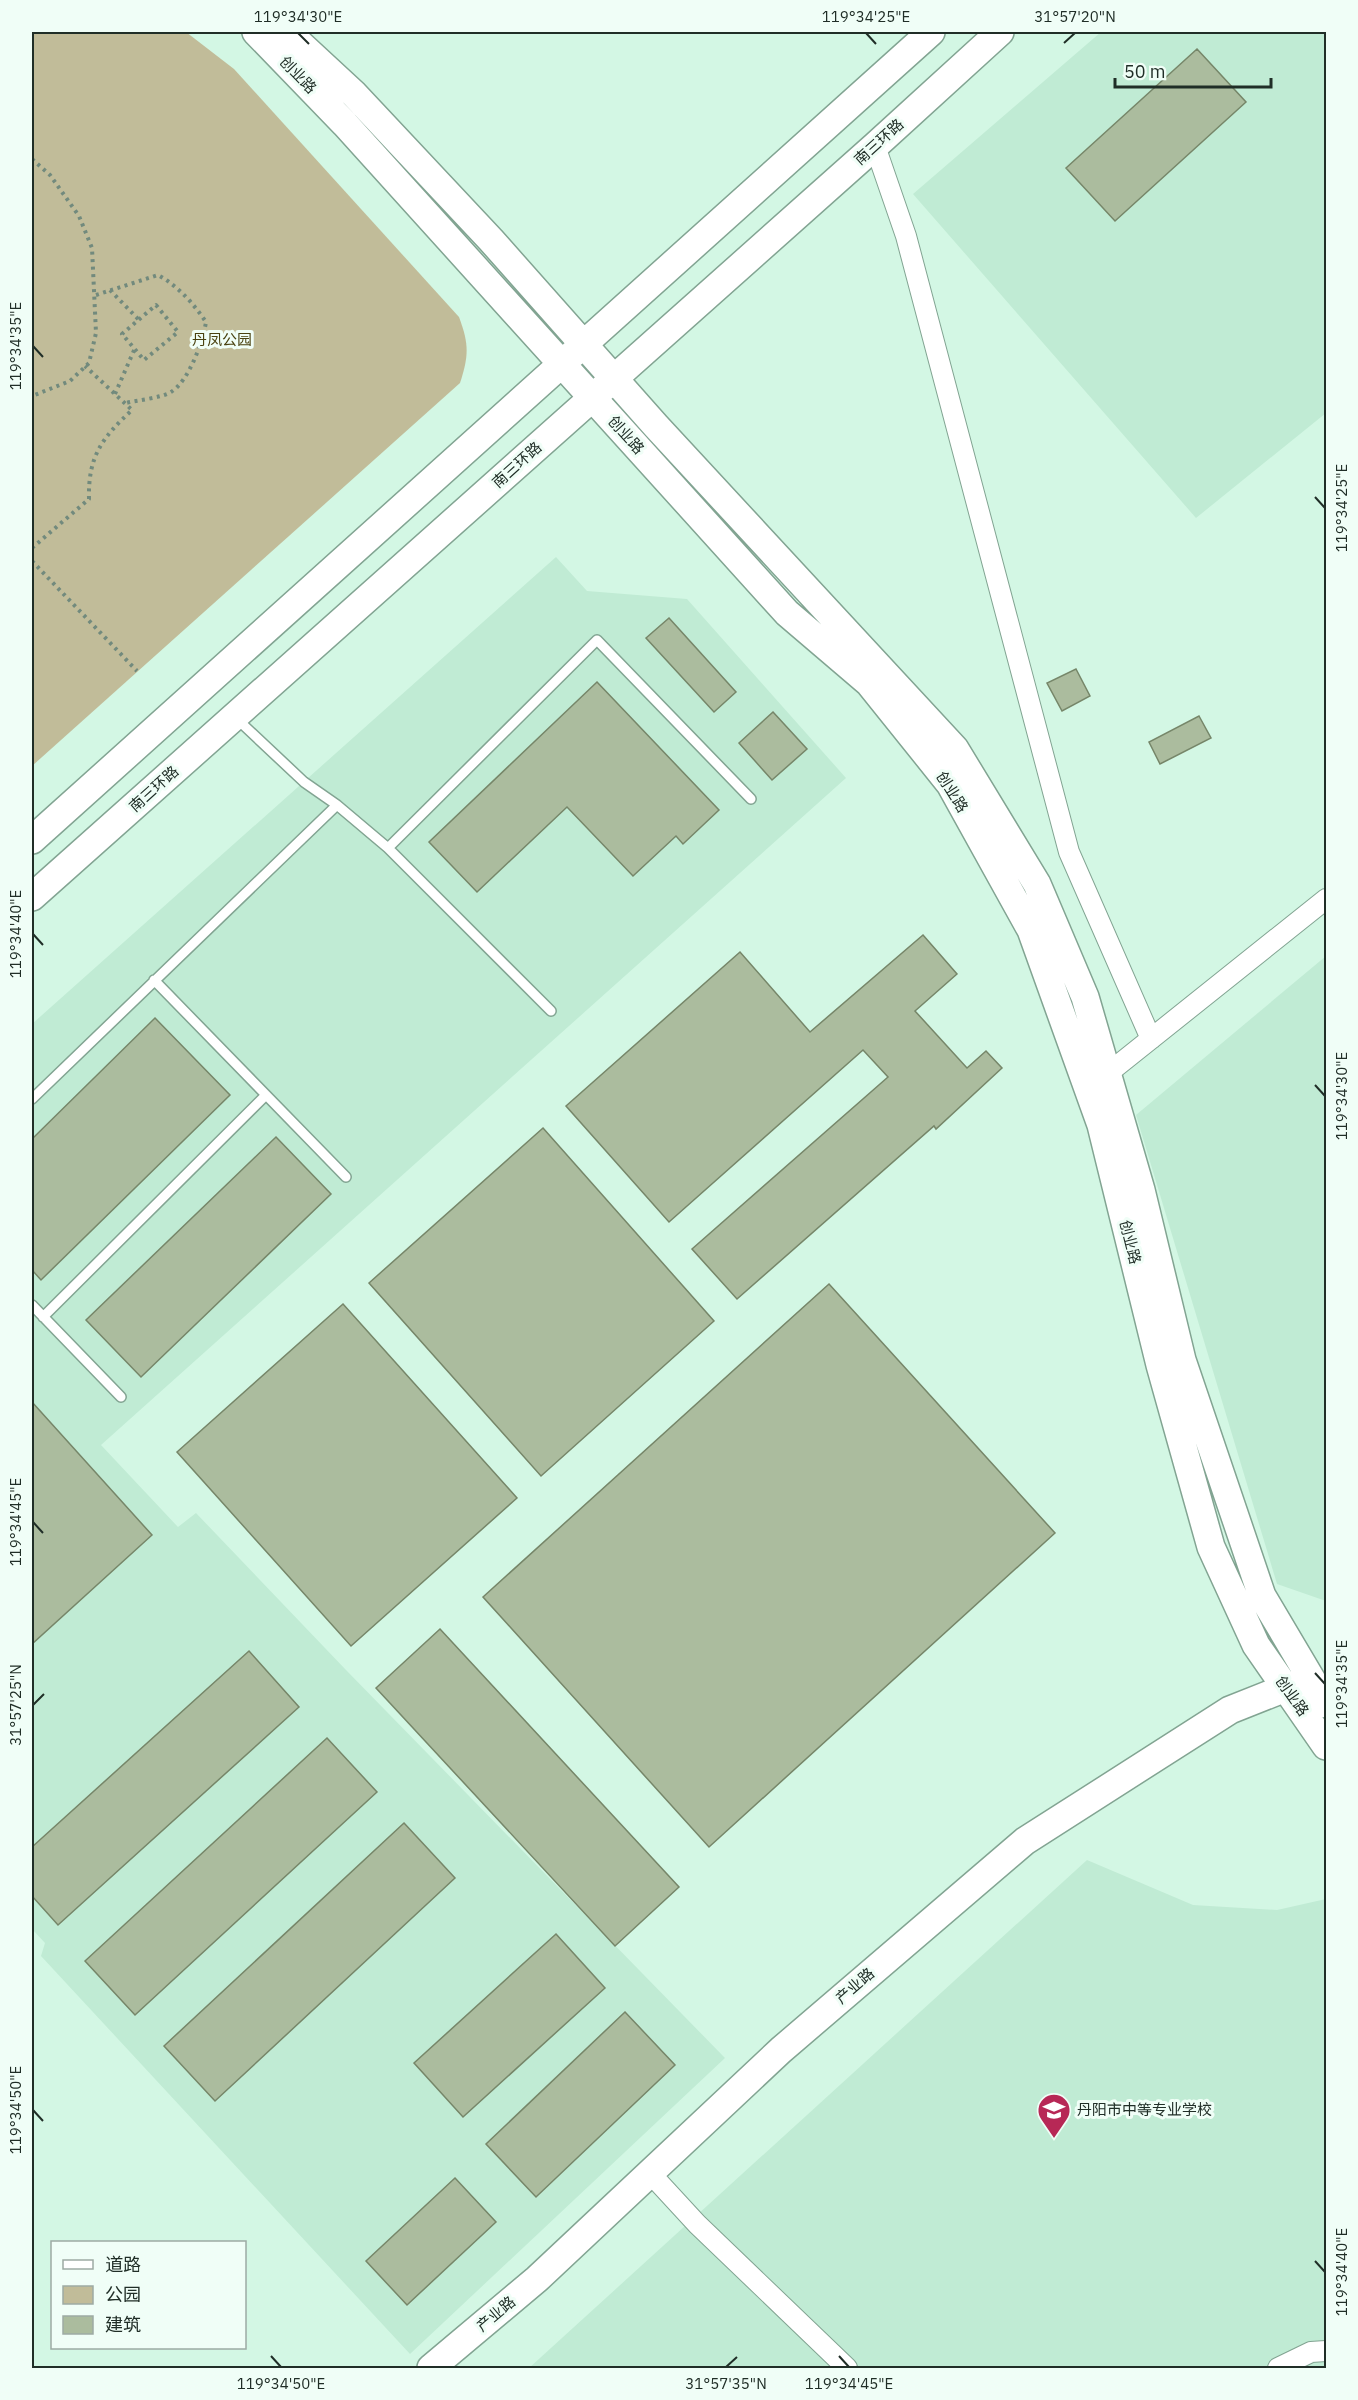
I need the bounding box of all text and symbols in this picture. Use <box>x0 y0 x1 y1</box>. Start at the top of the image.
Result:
text: 119°34'30"E <box>254 7 342 26</box>
text: 119°34'25"E <box>822 7 910 26</box>
text: 31°57'20"N <box>1034 7 1116 26</box>
scale bar <box>1115 51 1271 89</box>
street label: 创业路 <box>276 52 321 97</box>
text: 50 m <box>1124 60 1166 83</box>
street label: 南三环路 <box>850 114 907 169</box>
text: 119°34'35"E <box>6 302 25 390</box>
park label: 丹凤公园 <box>192 330 252 349</box>
street label: 创业路 <box>604 412 648 458</box>
street label: 南三环路 <box>488 437 545 492</box>
text: 119°34'25"E <box>1332 464 1351 552</box>
street label: 南三环路 <box>125 761 182 816</box>
street label: 创业路 <box>932 768 972 816</box>
text: 119°34'40"E <box>6 890 25 978</box>
text: 119°34'30"E <box>1332 1052 1351 1140</box>
street label: 创业路 <box>1116 1218 1145 1266</box>
text: 119°34'45"E <box>6 1478 25 1566</box>
text: 119°34'35"E <box>1332 1640 1351 1728</box>
text: 31°57'25"N <box>6 1664 25 1746</box>
street label: 创业路 <box>1272 1672 1313 1720</box>
street label: 产业路 <box>831 1964 878 2008</box>
text: 119°34'50"E <box>6 2066 25 2154</box>
school or university icon: 丹阳市中等专业学校 <box>1036 2092 1072 2139</box>
place label: 丹阳市中等专业学校 <box>1077 2100 1212 2119</box>
text: 119°34'40"E <box>1332 2228 1351 2316</box>
legend <box>51 2241 246 2349</box>
text: 道路 <box>105 2253 141 2276</box>
text: 公园 <box>105 2283 141 2306</box>
street label: 产业路 <box>472 2292 519 2335</box>
text: 建筑 <box>105 2313 141 2336</box>
text: 119°34'50"E <box>237 2374 325 2393</box>
text: 31°57'35"N <box>685 2374 767 2393</box>
text: 119°34'45"E <box>805 2374 893 2393</box>

